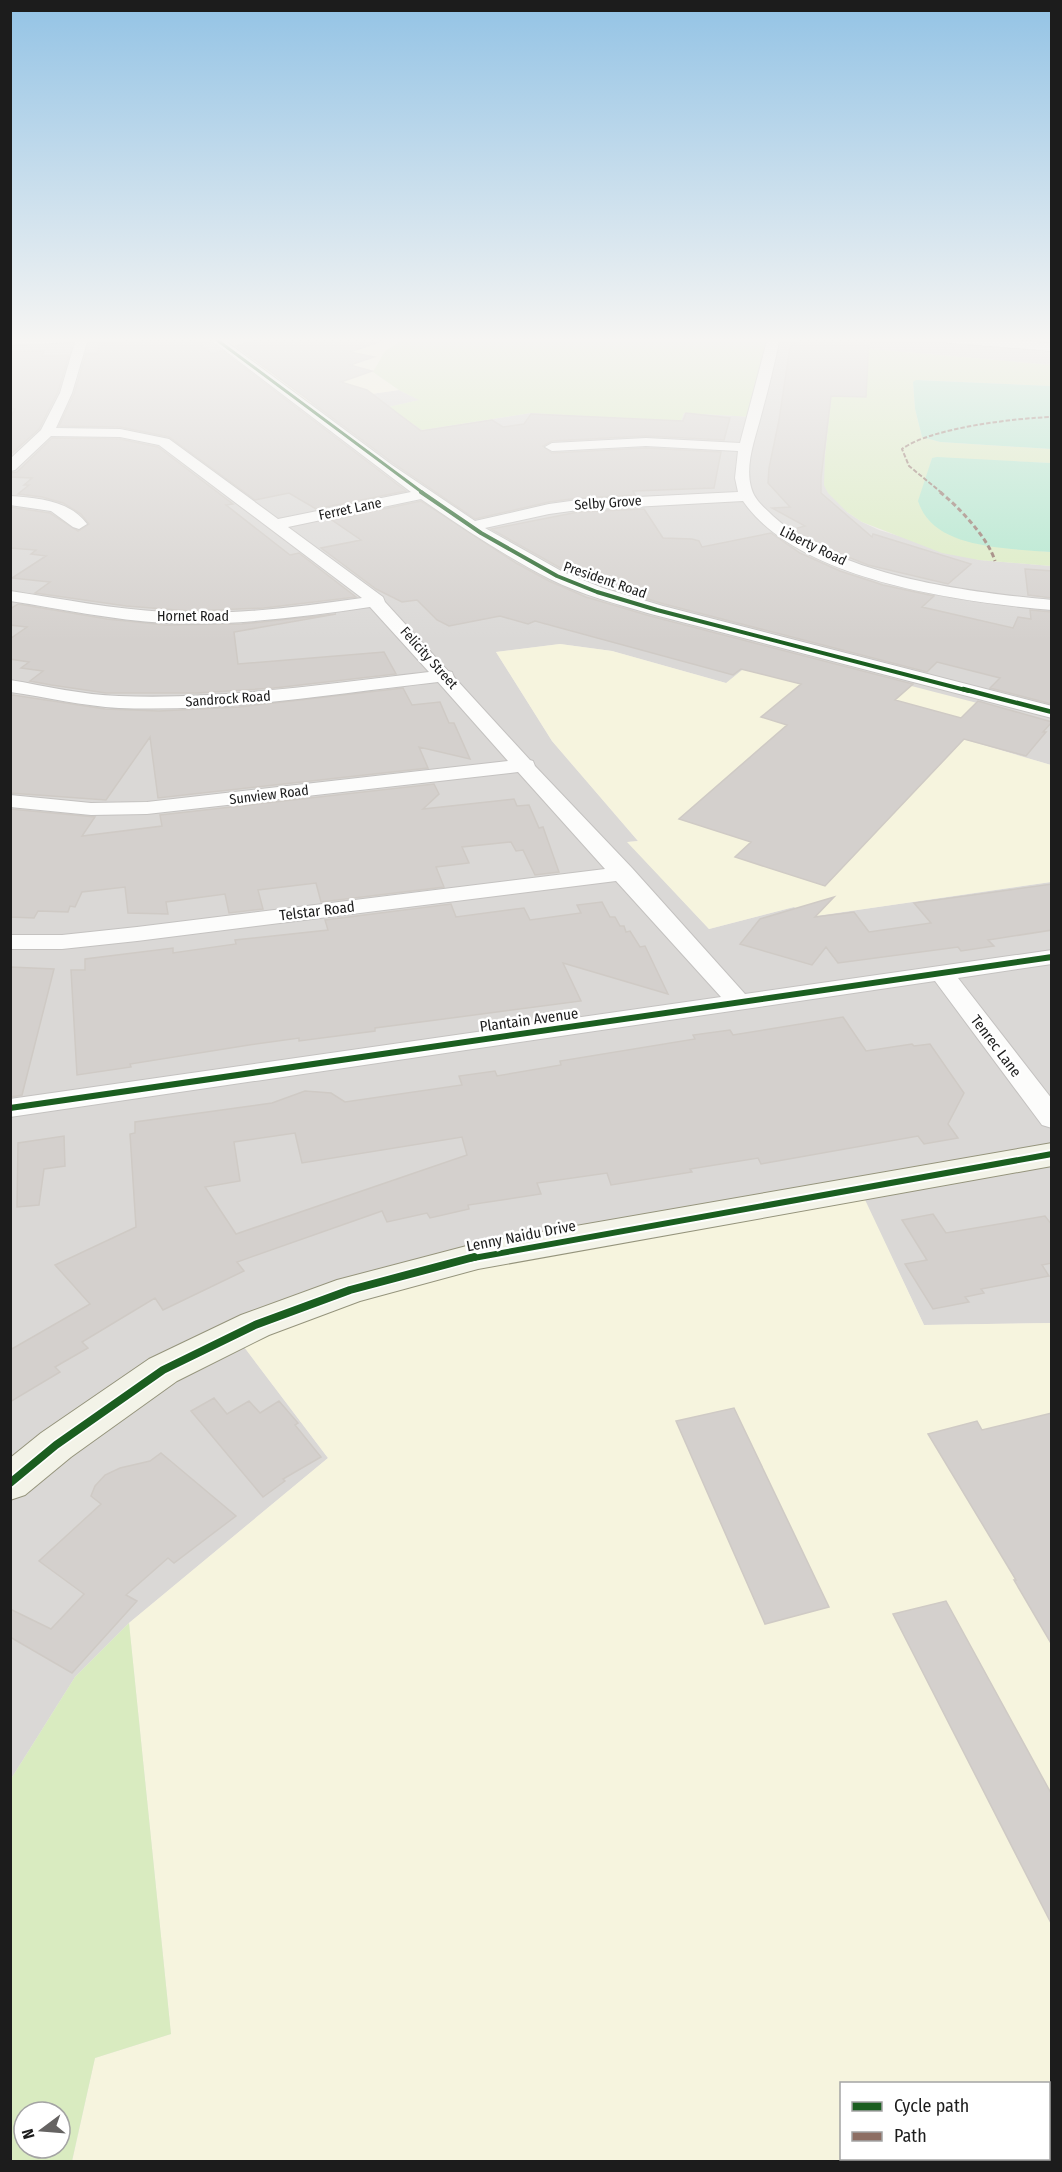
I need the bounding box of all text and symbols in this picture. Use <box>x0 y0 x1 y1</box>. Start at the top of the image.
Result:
street label: Selby Grove <box>574 492 642 514</box>
street label: Ferret Lane <box>317 494 383 524</box>
street label: Liberty Road <box>777 523 849 569</box>
street label: President Road <box>561 558 649 602</box>
street label: Hornet Road <box>157 608 229 625</box>
street label: Felicity Street <box>397 623 462 693</box>
street label: Sandrock Road <box>185 688 271 710</box>
street label: Sunview Road <box>228 782 310 808</box>
street label: Telstar Road <box>278 897 356 925</box>
street label: Plantain Avenue <box>479 1004 579 1036</box>
street label: Tenrec Lane <box>967 1012 1025 1080</box>
street label: Lenny Naidu Drive <box>465 1217 577 1255</box>
legend <box>840 2082 1050 2160</box>
text: Cycle path <box>894 2095 969 2117</box>
north arrow <box>12 2100 72 2160</box>
text: Path <box>894 2125 927 2147</box>
text: N <box>18 2127 39 2141</box>

